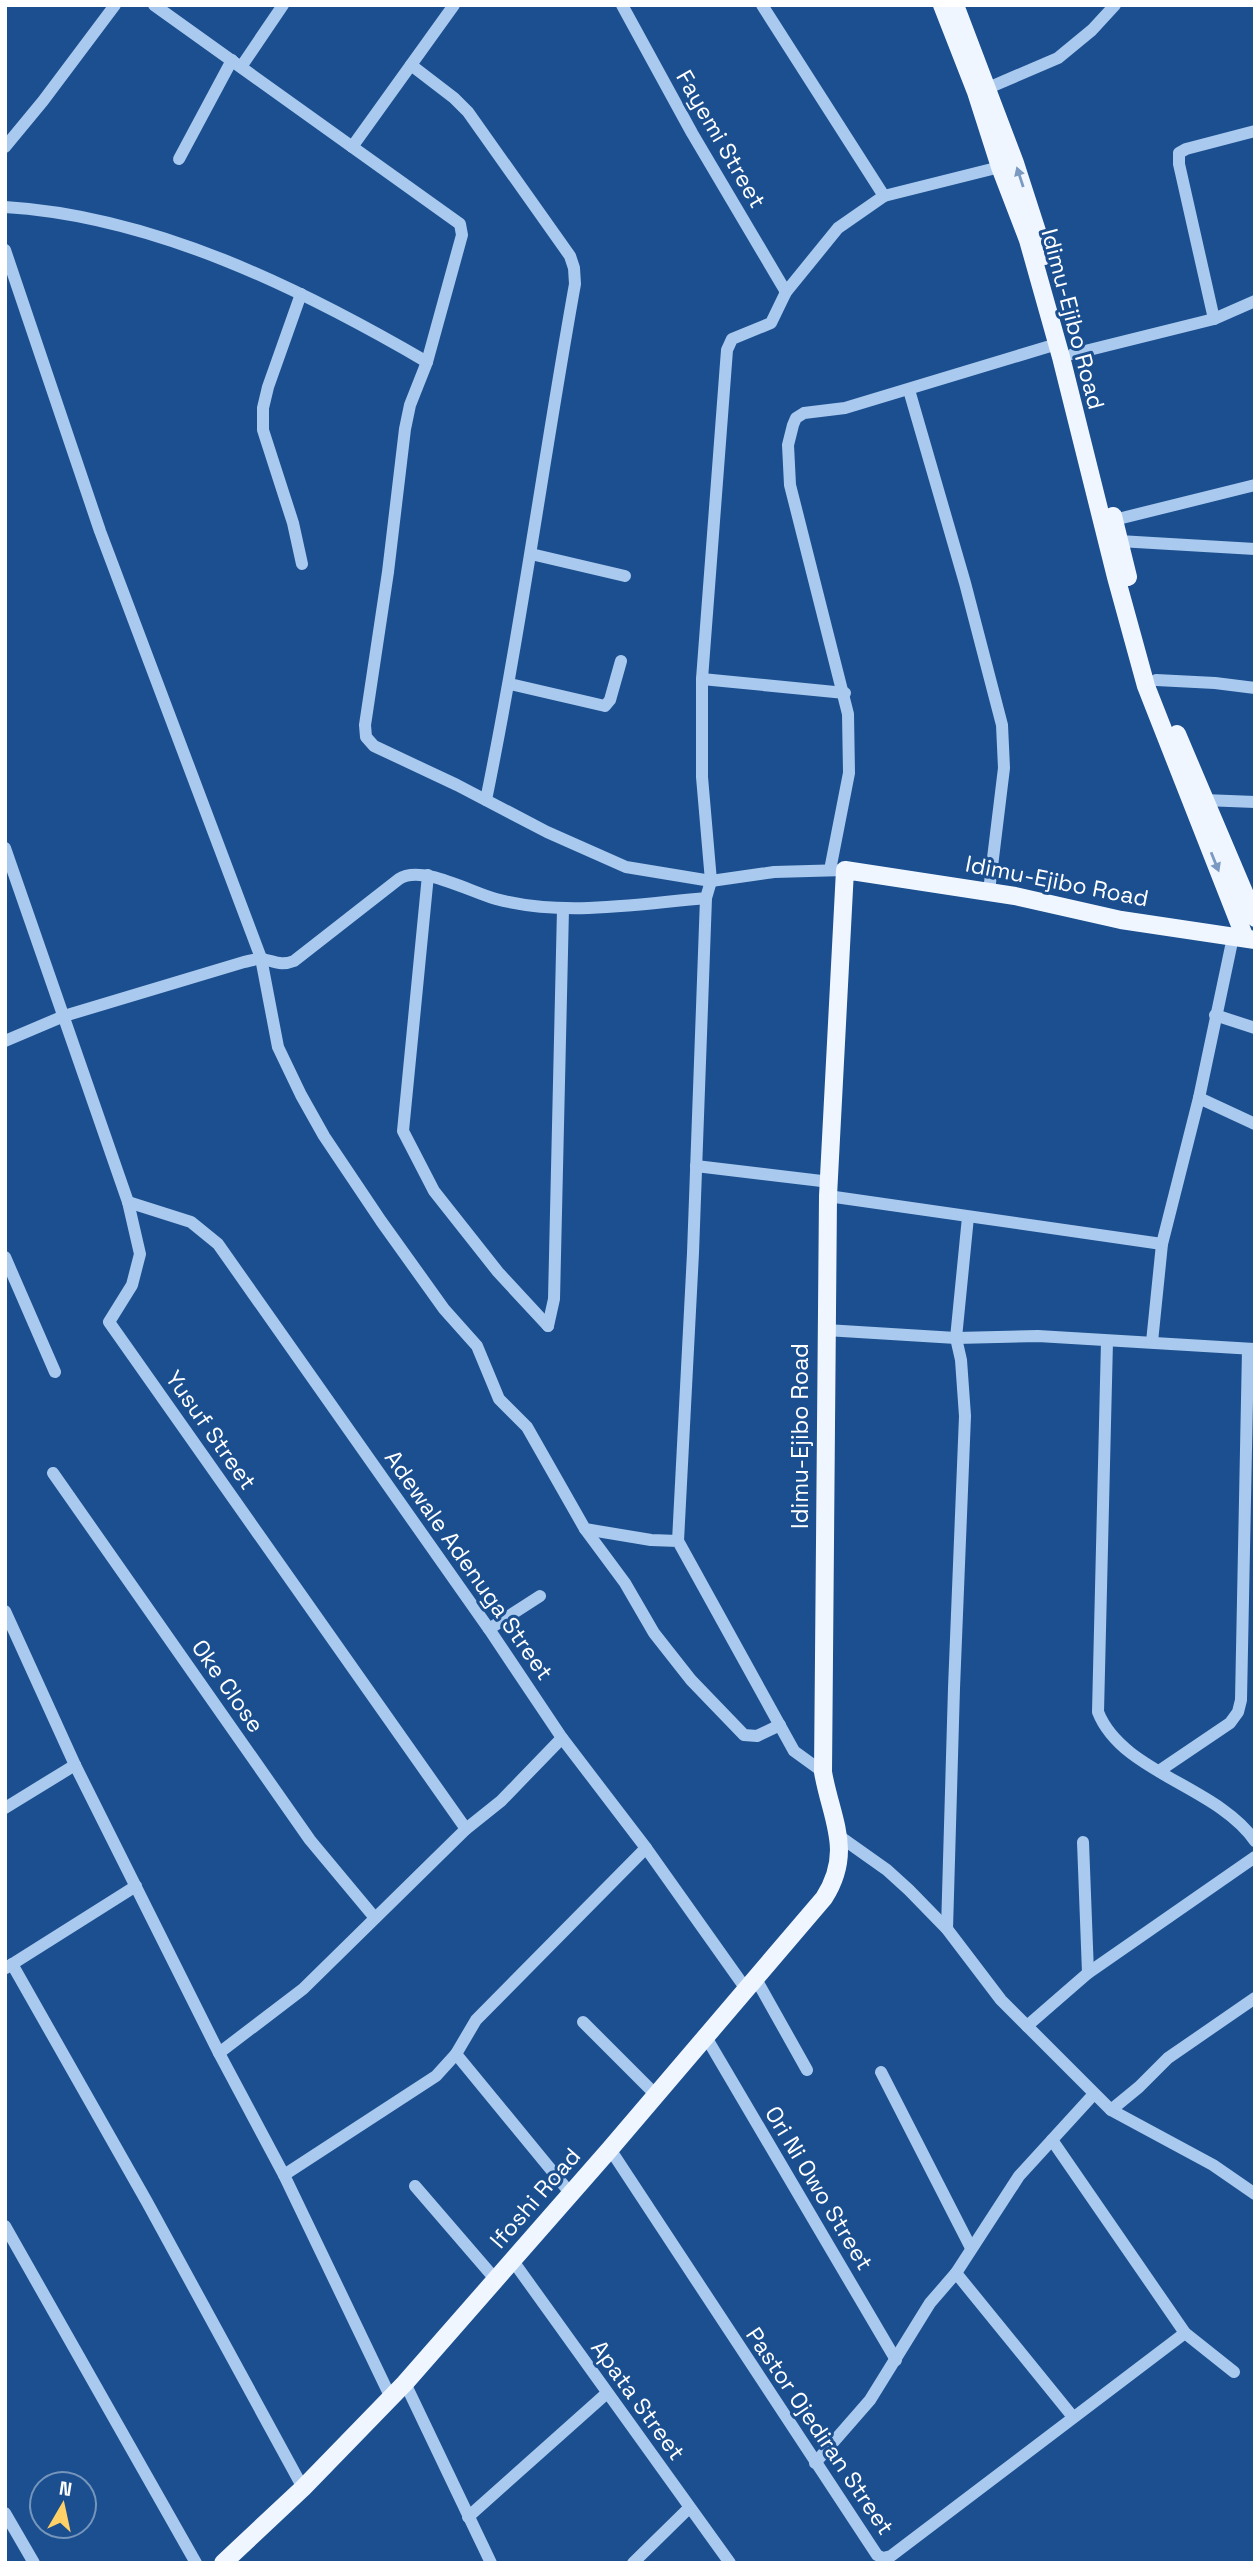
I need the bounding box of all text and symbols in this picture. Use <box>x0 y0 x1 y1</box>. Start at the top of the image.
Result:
street label: Fayemi Street <box>669 65 773 213</box>
one-way arrow <box>1014 167 1024 188</box>
street label: Idimu-Ejibo Road <box>1034 225 1112 413</box>
street label: Idimu-Ejibo Road <box>963 849 1151 913</box>
one-way arrow <box>1209 852 1220 873</box>
street label: Idimu-Ejibo Road <box>785 1343 815 1529</box>
street label: Yusuf Street <box>159 1364 263 1496</box>
street label: Adewale Adenuga Street <box>378 1444 560 1686</box>
street label: Oke Close <box>185 1634 271 1738</box>
street label: Ori Ni Owo Street <box>758 2100 880 2276</box>
street label: Ifoshi Road <box>483 2141 587 2255</box>
street label: Pastor Ojediran Street <box>739 2321 901 2541</box>
street label: Apata Street <box>584 2334 692 2466</box>
north arrow <box>28 2470 98 2540</box>
text: N <box>57 2475 74 2502</box>

